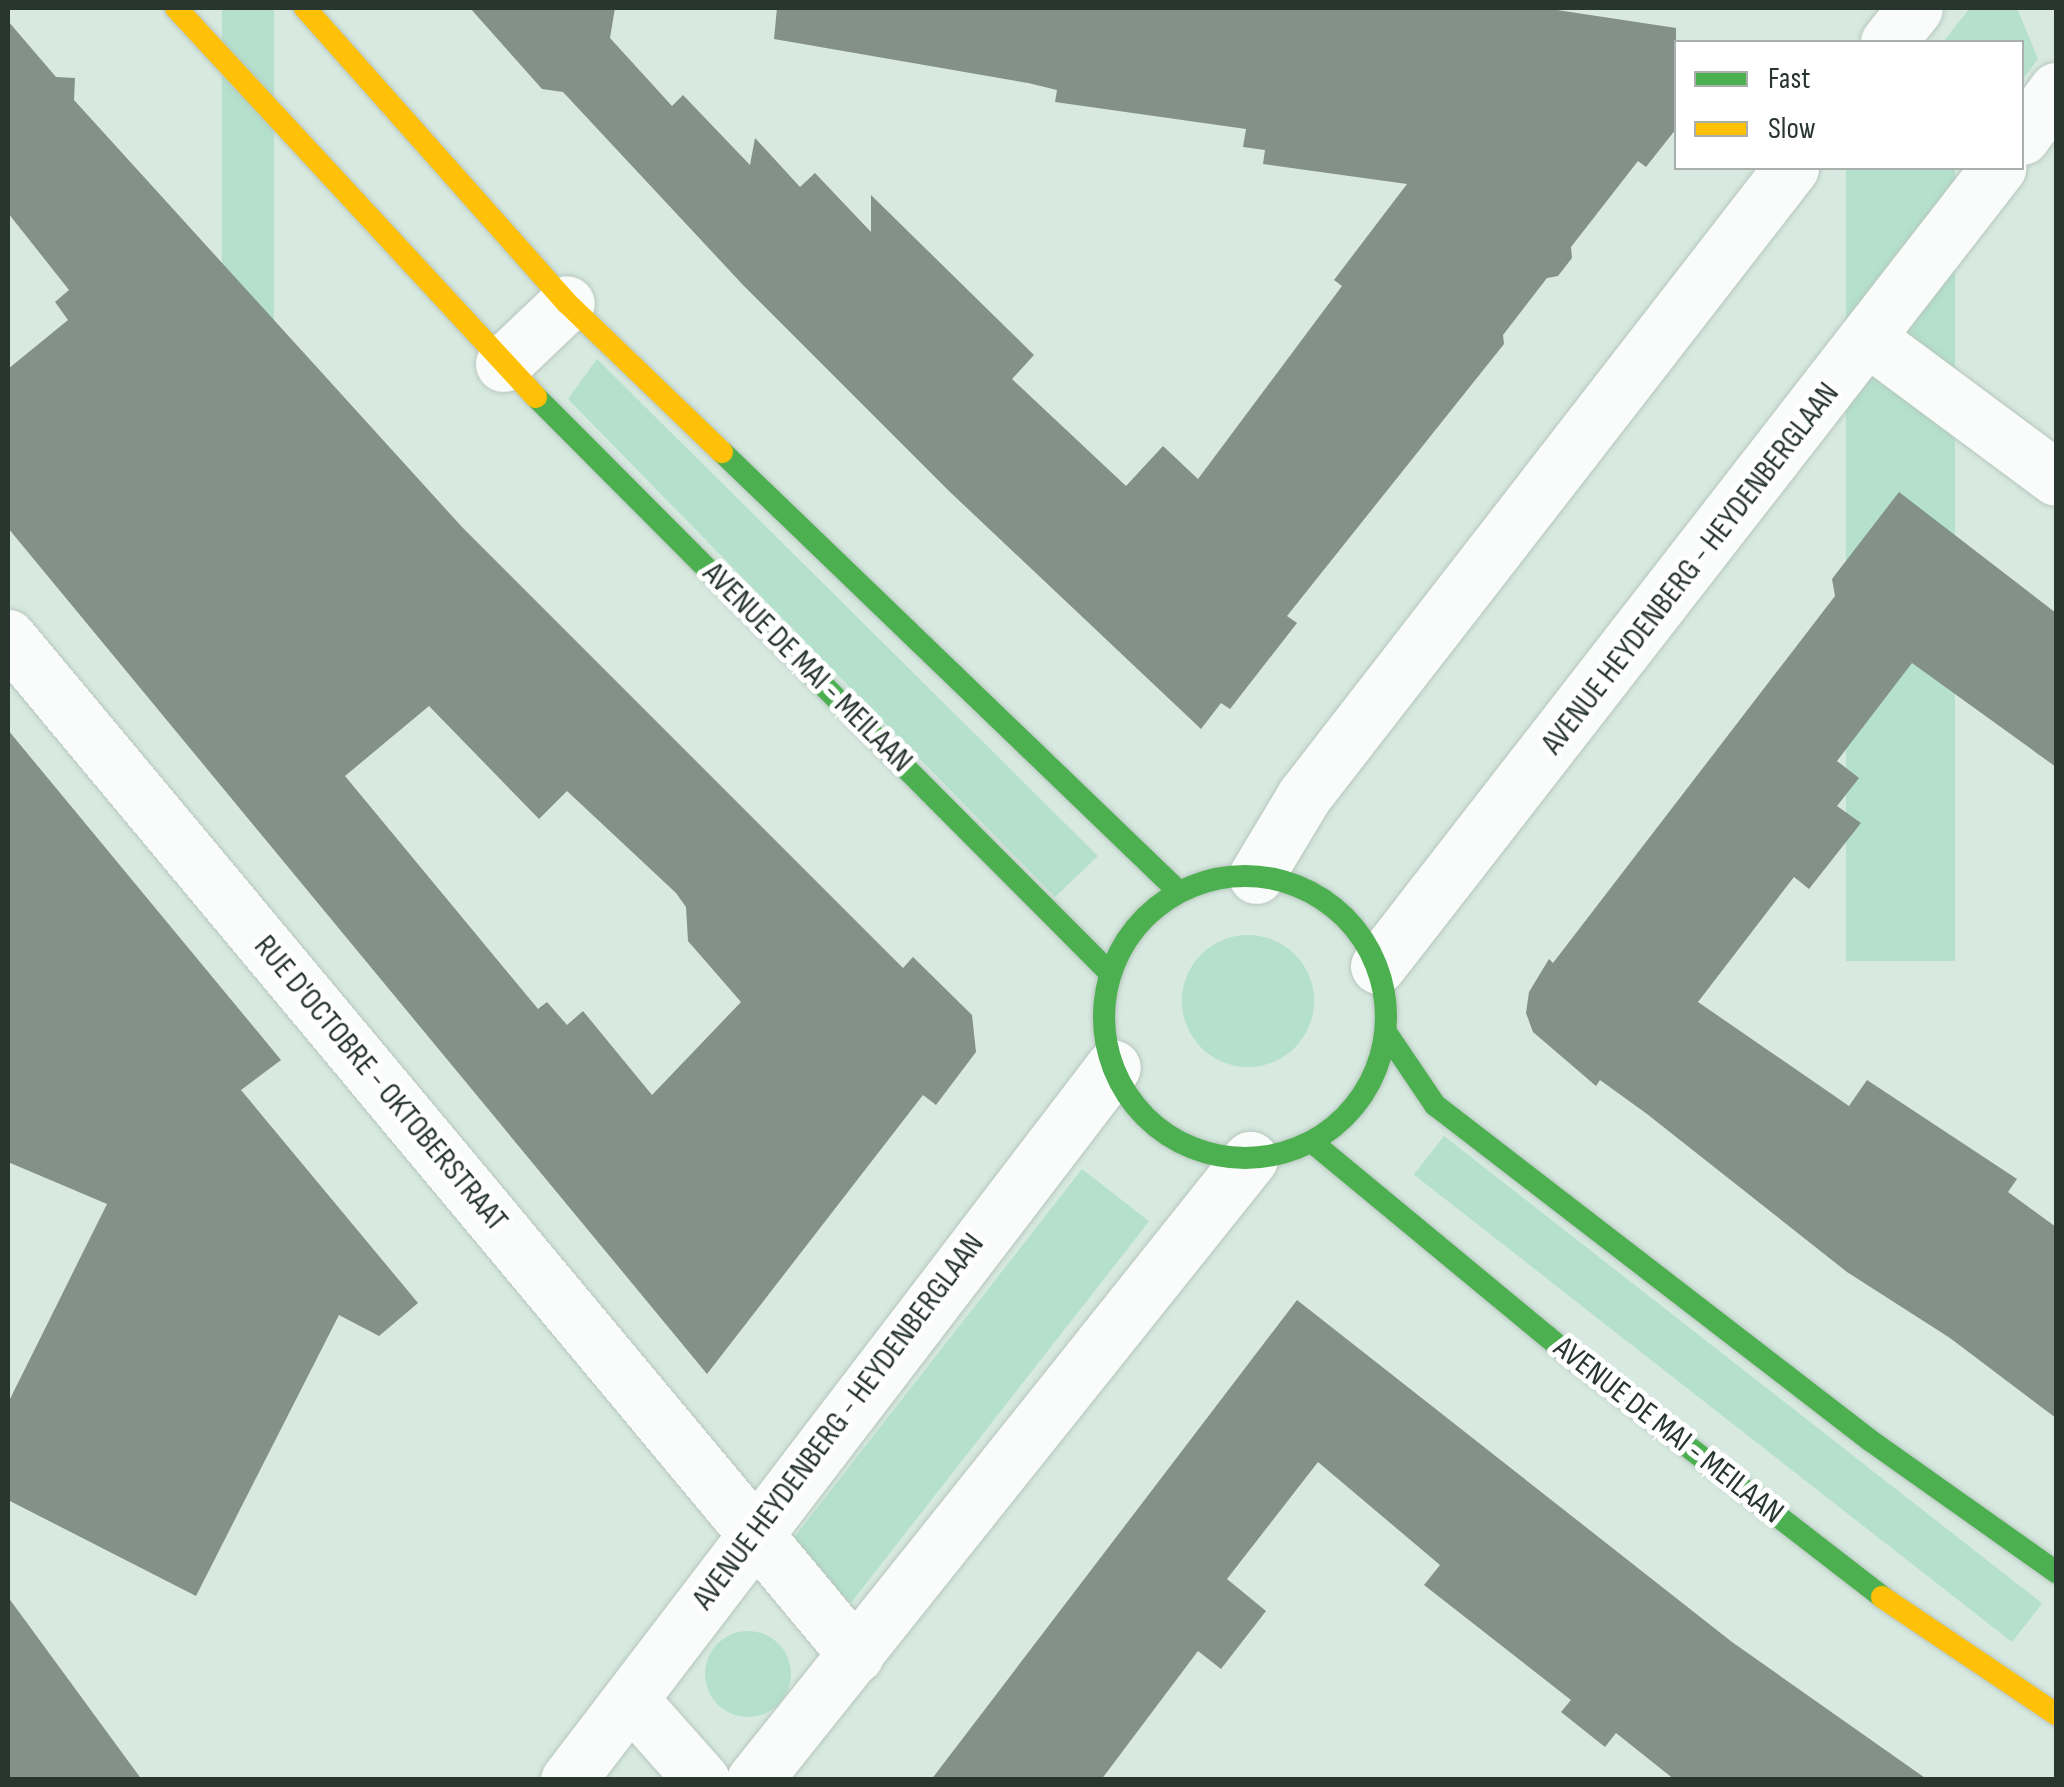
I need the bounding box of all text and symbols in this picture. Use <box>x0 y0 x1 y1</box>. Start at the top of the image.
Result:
legend <box>1674 40 2024 170</box>
text: Fast <box>1768 61 1810 97</box>
text: Slow <box>1768 111 1816 147</box>
street label: AVENUE HEYDENBERG - HEYDENBERGLAAN <box>1534 375 1848 763</box>
street label: AVENUE DE MAI - MEILAAN <box>694 555 920 781</box>
street label: RUE D'OCTOBRE - OKTOBERSTRAAT <box>245 928 515 1240</box>
street label: AVENUE HEYDENBERG - HEYDENBERGLAAN <box>685 1226 993 1618</box>
street label: AVENUE DE MAI - MEILAAN <box>1545 1329 1791 1533</box>

